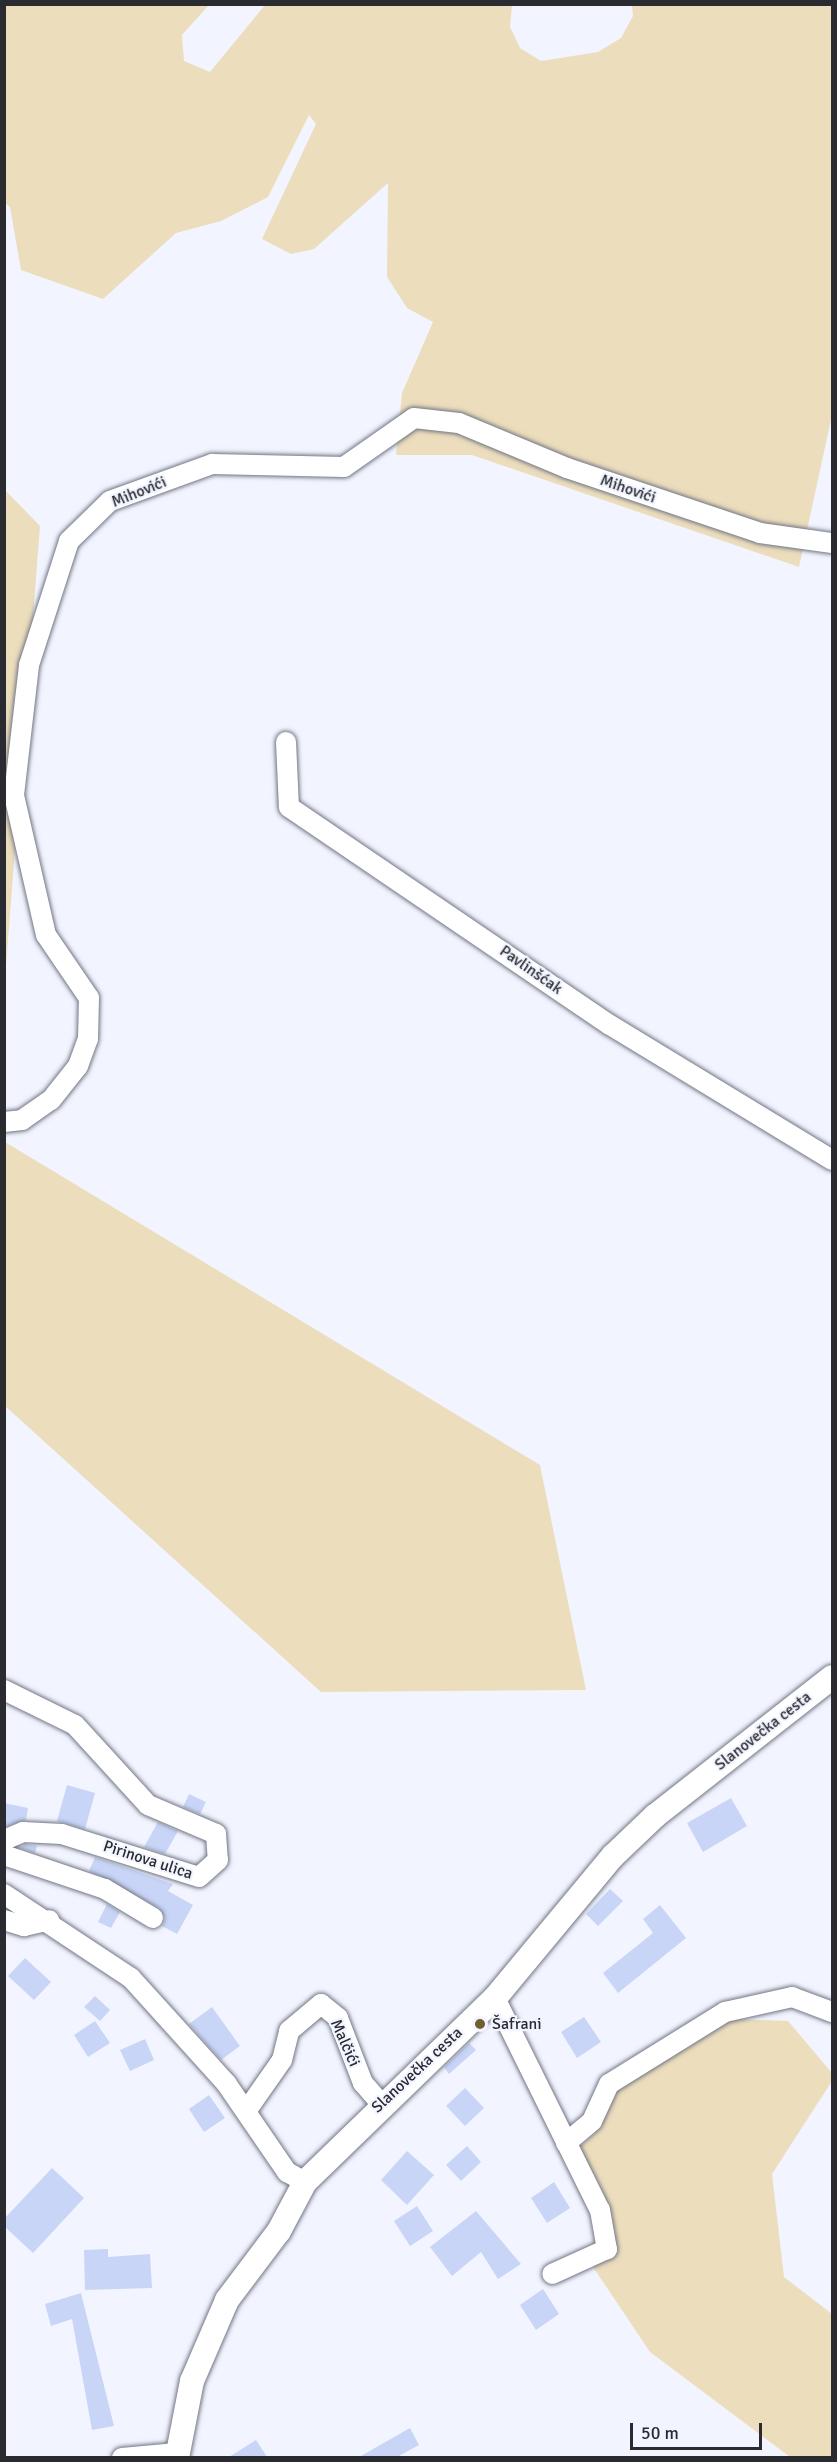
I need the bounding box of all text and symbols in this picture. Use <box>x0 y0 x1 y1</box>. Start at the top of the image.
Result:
street label: Mihovići <box>598 471 658 507</box>
street label: Mihovići <box>109 472 169 512</box>
street label: Pavlinšćak <box>496 941 566 999</box>
street label: Slanovečka cesta <box>711 1687 815 1775</box>
street label: Pirinova ulica <box>101 1836 195 1884</box>
place label: Šafrani <box>492 2014 542 2034</box>
street label: Malčići <box>326 2016 364 2070</box>
marker: Šafrani <box>473 2017 487 2031</box>
street label: Slanovečka cesta <box>368 2023 466 2117</box>
scale bar <box>633 2411 765 2449</box>
text: 50 m <box>641 2422 679 2444</box>

